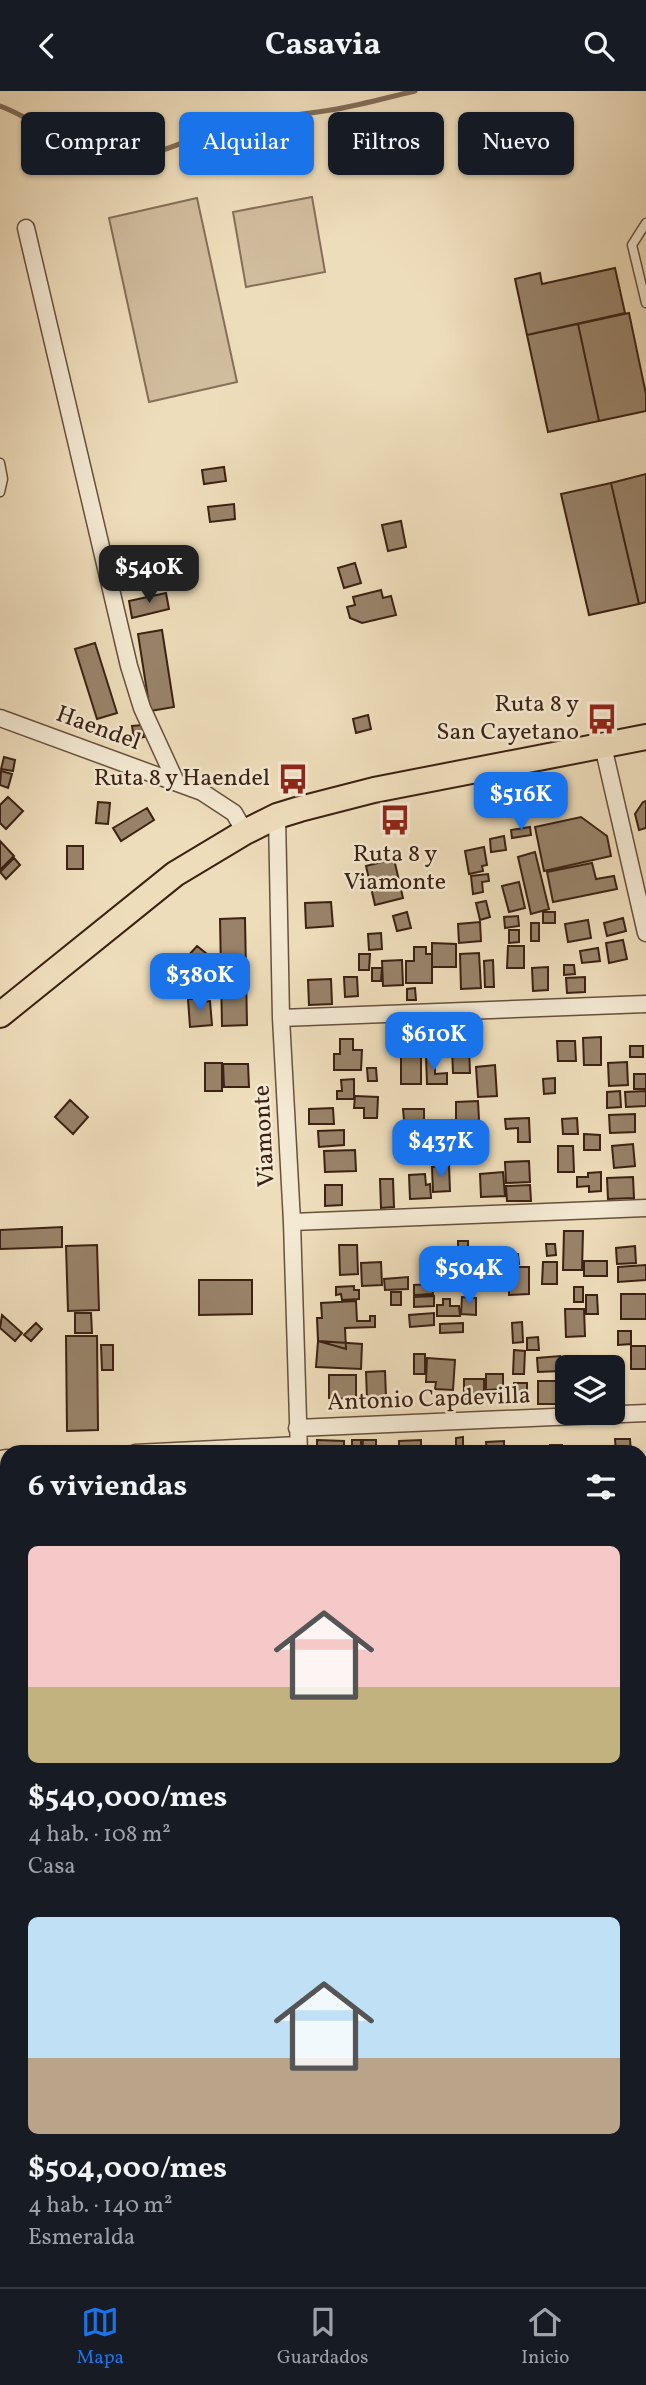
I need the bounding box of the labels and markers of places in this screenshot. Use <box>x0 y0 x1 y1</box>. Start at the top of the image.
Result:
pin: $540K <box>100 545 198 605</box>
place label: Ruta 8 y San Cayetano <box>436 688 579 750</box>
bus stop icon: Ruta 8 y San Cayetano <box>585 702 619 736</box>
place label: Ruta 8 y Haendel <box>94 762 270 796</box>
bus stop icon: Ruta 8 y Haendel <box>276 762 310 796</box>
pin: $516K <box>472 773 570 832</box>
bus stop icon: Ruta 8 y Viamonte <box>378 803 412 837</box>
place label: Ruta 8 y Viamonte <box>344 838 446 900</box>
pin: $380K <box>151 953 249 1013</box>
pin: $610K <box>385 1013 483 1072</box>
pin: $437K <box>392 1119 490 1179</box>
pin: $504K <box>420 1247 518 1306</box>

